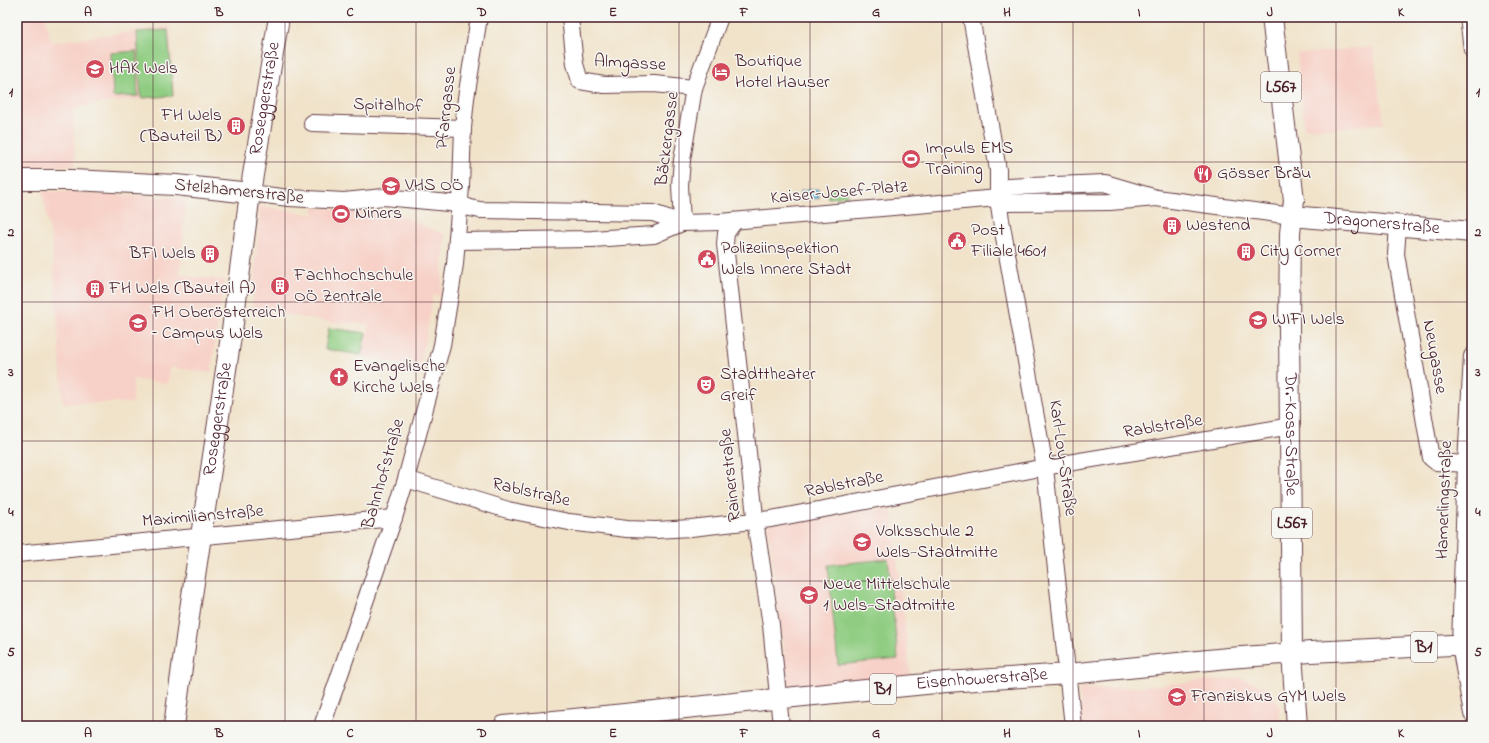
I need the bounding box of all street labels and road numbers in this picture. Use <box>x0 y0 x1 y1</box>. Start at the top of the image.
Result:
street label: Roseggerstraße <box>243 39 288 157</box>
street label: Almgasse <box>593 49 668 80</box>
street label: Pfarrgasse <box>430 65 465 151</box>
road number: L567 <box>1261 72 1301 102</box>
street label: Bäckergasse <box>649 89 688 189</box>
street label: Spitalhof <box>353 92 424 120</box>
street label: Stelzhamerstraße <box>173 172 306 212</box>
street label: Kaiser-Josef-Platz <box>769 174 909 212</box>
street label: Dragonerstraße <box>1321 206 1442 242</box>
street label: Neugasse <box>1414 318 1453 397</box>
street label: Roseggerstraße <box>197 360 240 478</box>
street label: Dr.-Koss-Straße <box>1276 372 1304 497</box>
street label: Karl-Loy-Straße <box>1041 398 1083 519</box>
street label: Rablstraße <box>1122 408 1205 446</box>
street label: Bahnhofstraße <box>356 415 412 533</box>
street label: Rainerstraße <box>713 426 749 523</box>
street label: Hamerlingstraße <box>1430 439 1461 560</box>
street label: Rablstraße <box>802 464 886 505</box>
street label: Rablstraße <box>489 471 574 515</box>
street label: Maximilianstraße <box>141 499 266 535</box>
road number: L567 <box>1272 508 1312 538</box>
road number: B1 <box>1411 632 1437 662</box>
street label: Eisenhowerstraße <box>915 662 1049 698</box>
road number: B1 <box>870 674 896 704</box>

